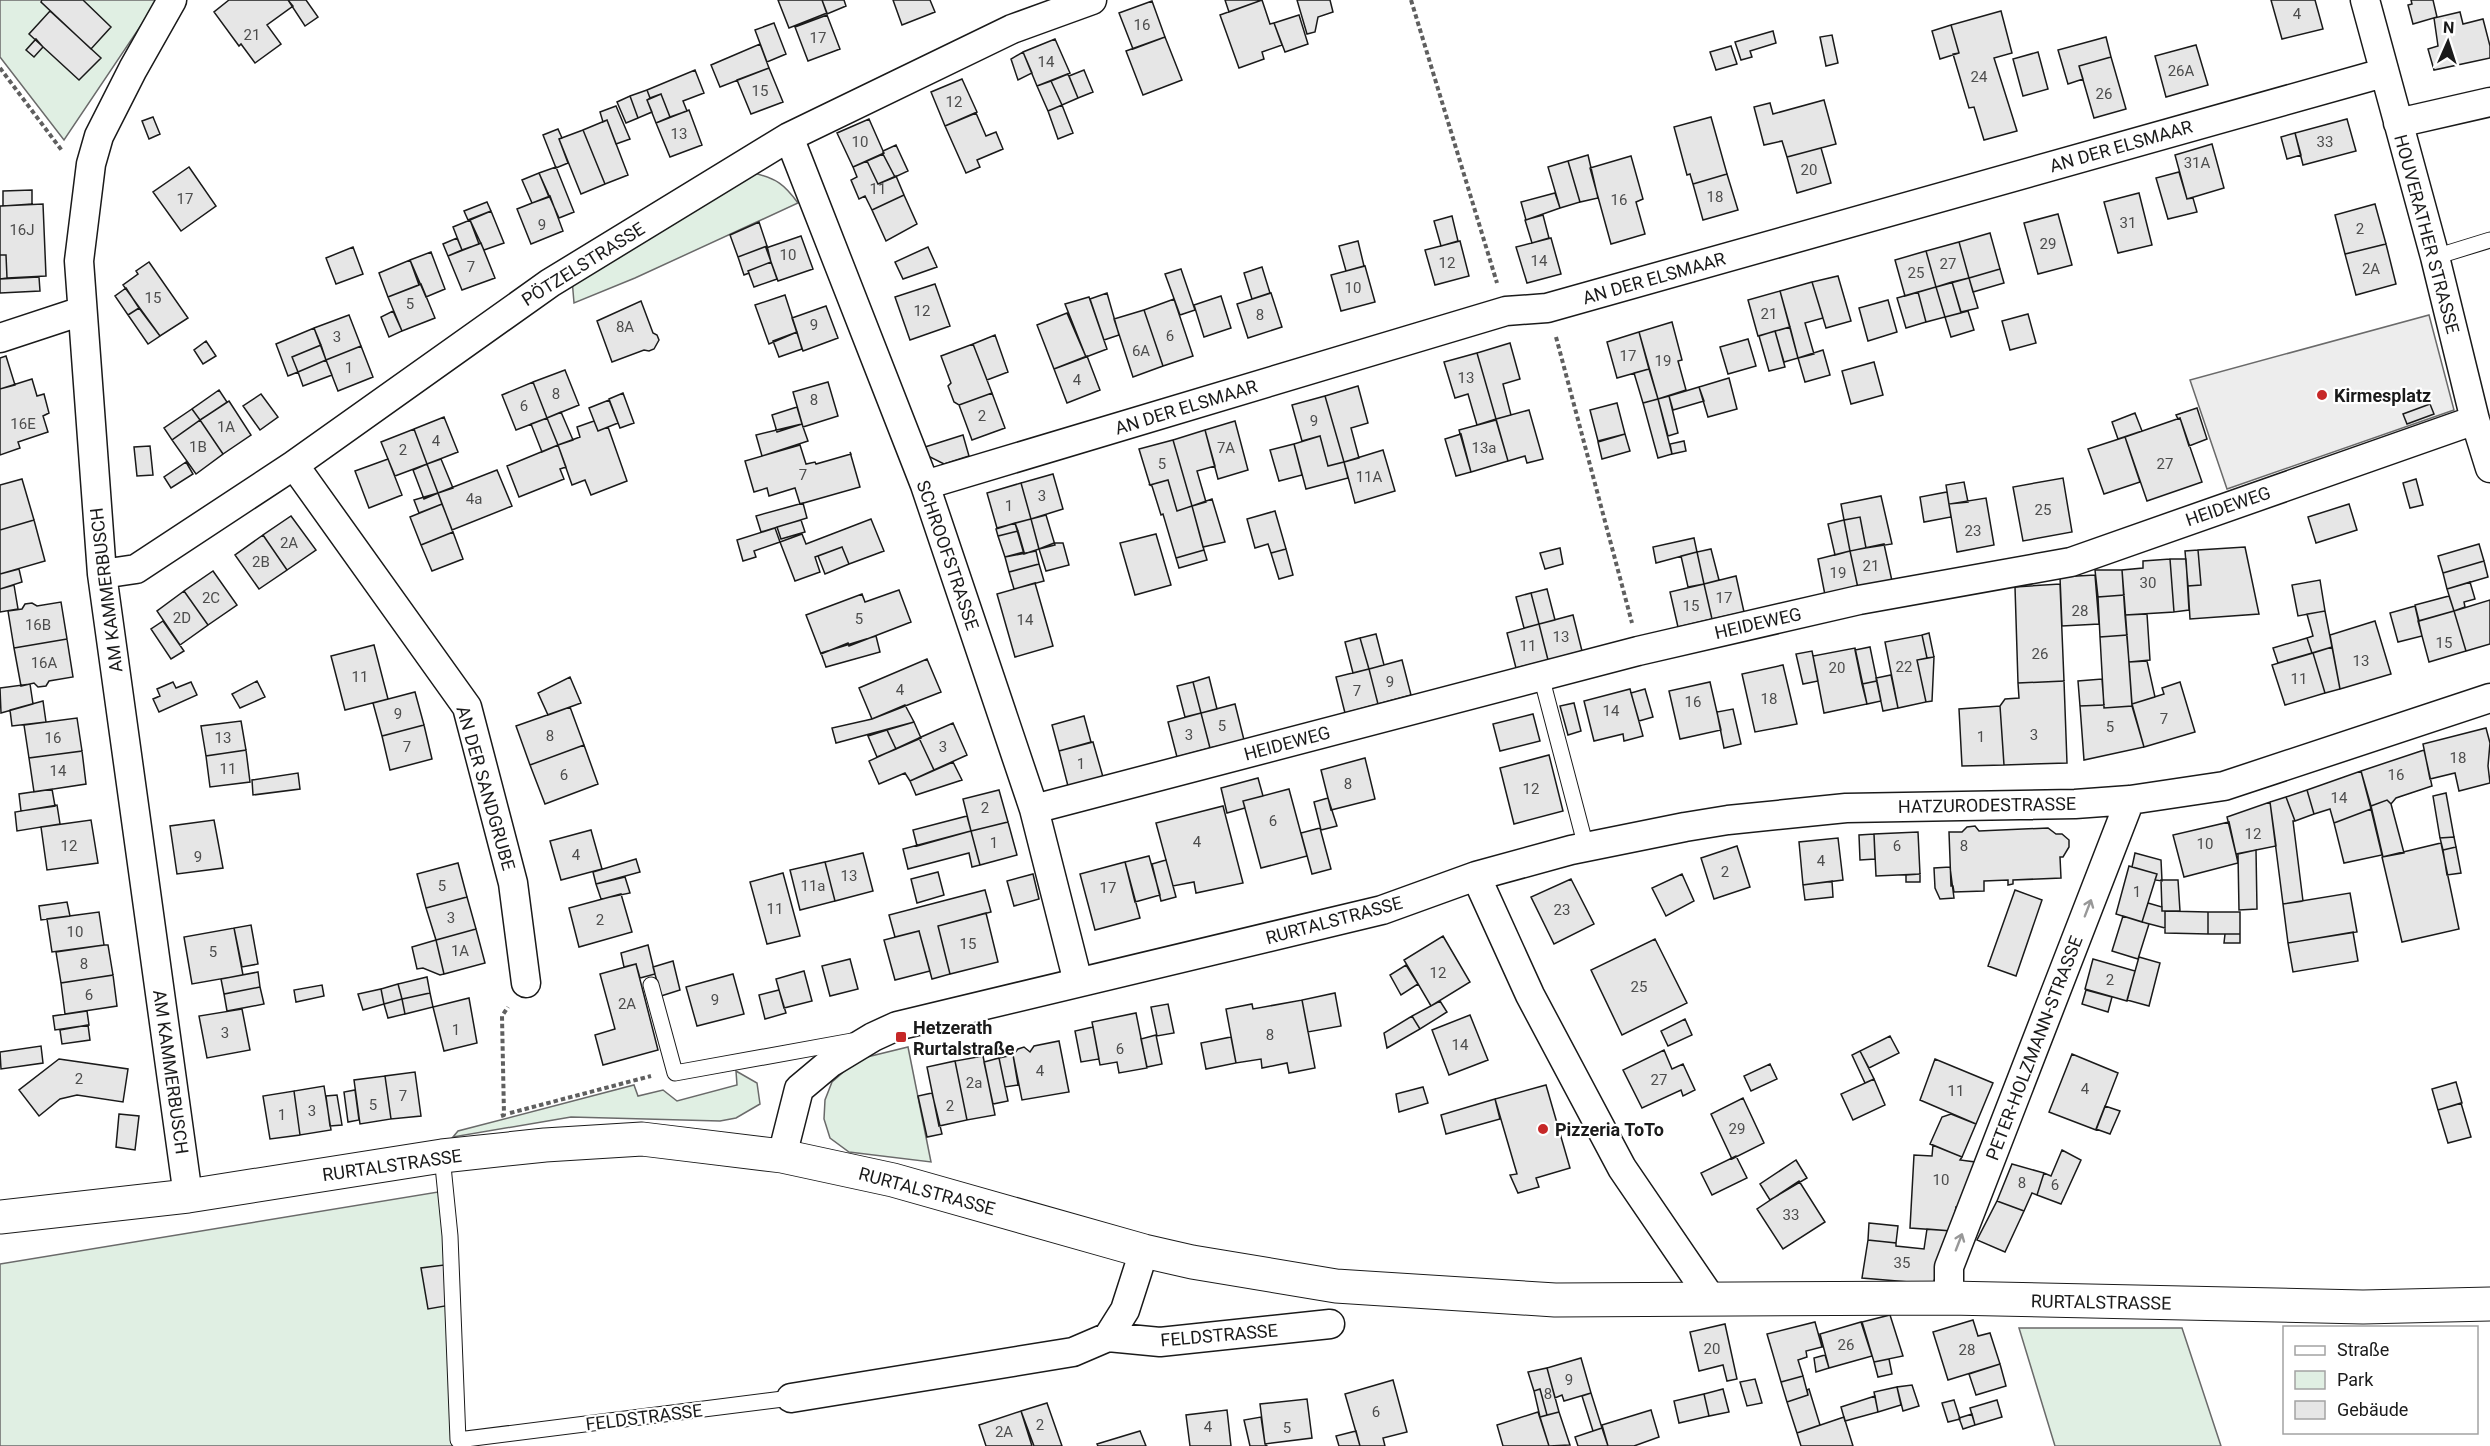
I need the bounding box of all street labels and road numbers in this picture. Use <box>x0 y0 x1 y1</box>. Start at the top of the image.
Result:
street label: AN DER ELSMAAR <box>2047 116 2195 176</box>
street label: HOUVERATHER STRASSE <box>2390 132 2464 336</box>
street label: PÖTZELSTRASSE <box>518 218 648 310</box>
street label: AN DER ELSMAAR <box>1580 248 1728 308</box>
street label: AN DER ELSMAAR <box>1112 375 1260 439</box>
street label: SCHROOFSTRASSE <box>913 477 983 633</box>
street label: HEIDEWEG <box>2183 482 2273 530</box>
street label: AM KAMMERBUSCH <box>85 506 127 674</box>
street label: HEIDEWEG <box>1713 603 1803 643</box>
street label: AN DER SANDGRUBE <box>452 703 520 873</box>
street label: HEIDEWEG <box>1242 721 1332 765</box>
street label: HATZURODESTRASSE <box>1898 793 2076 817</box>
street label: RURTALSTRASSE <box>1263 892 1405 948</box>
street label: PETER-HOLZMANN-STRASSE <box>1981 933 2087 1163</box>
street label: AM KAMMERBUSCH <box>149 988 193 1156</box>
street label: RURTALSTRASSE <box>321 1145 463 1185</box>
street label: RURTALSTRASSE <box>856 1163 998 1219</box>
street label: RURTALSTRASSE <box>2031 1290 2171 1314</box>
street label: FELDSTRASSE <box>1160 1319 1278 1351</box>
street label: FELDSTRASSE <box>584 1399 704 1435</box>

